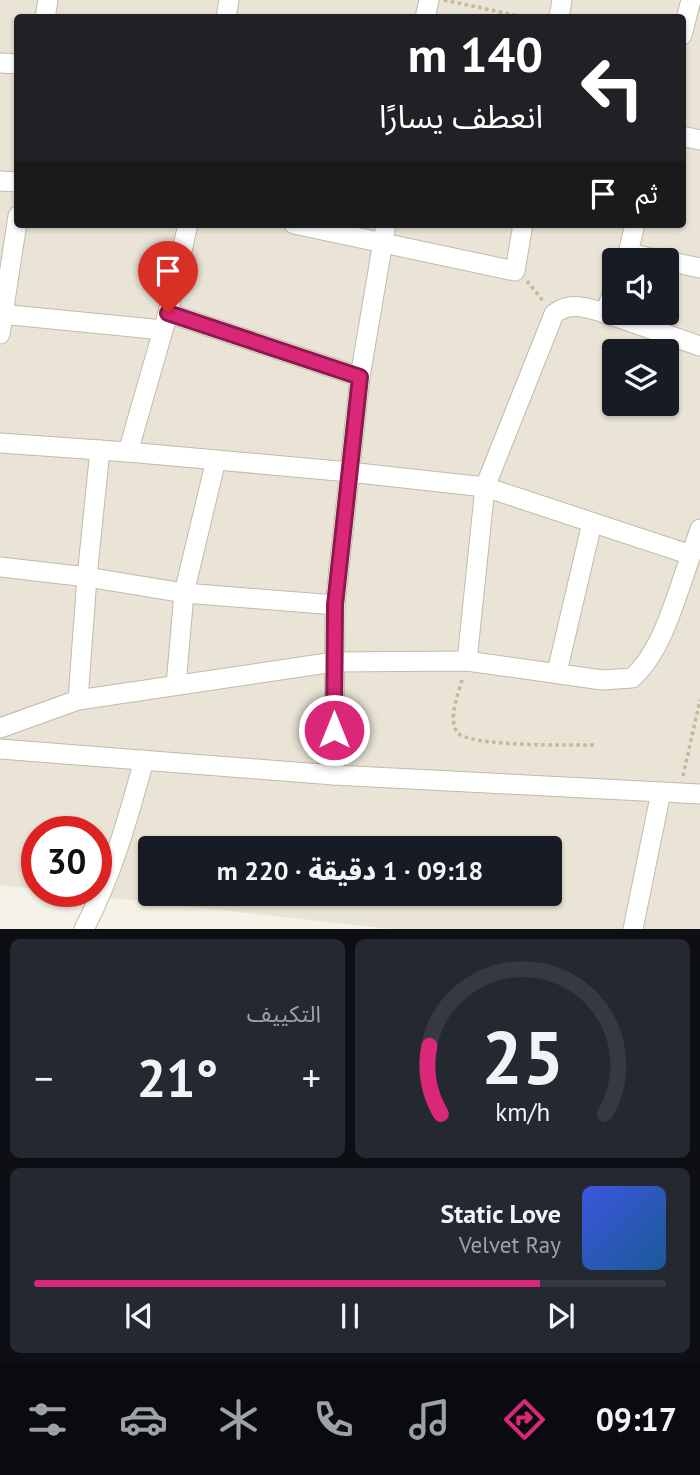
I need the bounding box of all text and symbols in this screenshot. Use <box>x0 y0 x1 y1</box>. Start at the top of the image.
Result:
text: 140 m <box>408 22 543 86</box>
icon: left <box>567 42 658 133</box>
text: انعطف يسارًا <box>379 95 543 137</box>
icon: arrive <box>584 175 622 213</box>
text: ثم <box>636 177 658 210</box>
pin <box>138 241 198 313</box>
map controls <box>602 248 679 416</box>
button: sound <box>602 248 679 325</box>
icon: arrive <box>149 252 187 290</box>
button: layers <box>602 339 679 416</box>
position arrow <box>297 693 371 767</box>
speed limit sign: 30 <box>21 816 112 907</box>
text: 09:18 · 1 دقيقة · 220 m <box>217 854 483 887</box>
text: التكييف <box>247 999 321 1028</box>
text: 25 <box>481 1011 564 1105</box>
text: 21° <box>137 1044 218 1111</box>
text: − <box>34 1053 53 1102</box>
text: + <box>302 1053 321 1102</box>
text: km/h <box>495 1096 550 1128</box>
text: Static Love <box>440 1197 561 1230</box>
text: Velvet Ray <box>459 1230 561 1259</box>
icon: previous <box>120 1297 158 1335</box>
icon: pause <box>331 1297 369 1335</box>
icon: next <box>542 1297 580 1335</box>
icon: filters <box>23 1395 72 1444</box>
icon: car <box>119 1395 168 1444</box>
icon: climate <box>214 1395 263 1444</box>
icon: phone <box>309 1395 358 1444</box>
icon: music <box>405 1395 454 1444</box>
icon: directions <box>500 1395 549 1444</box>
text: 09:17 <box>596 1398 677 1440</box>

